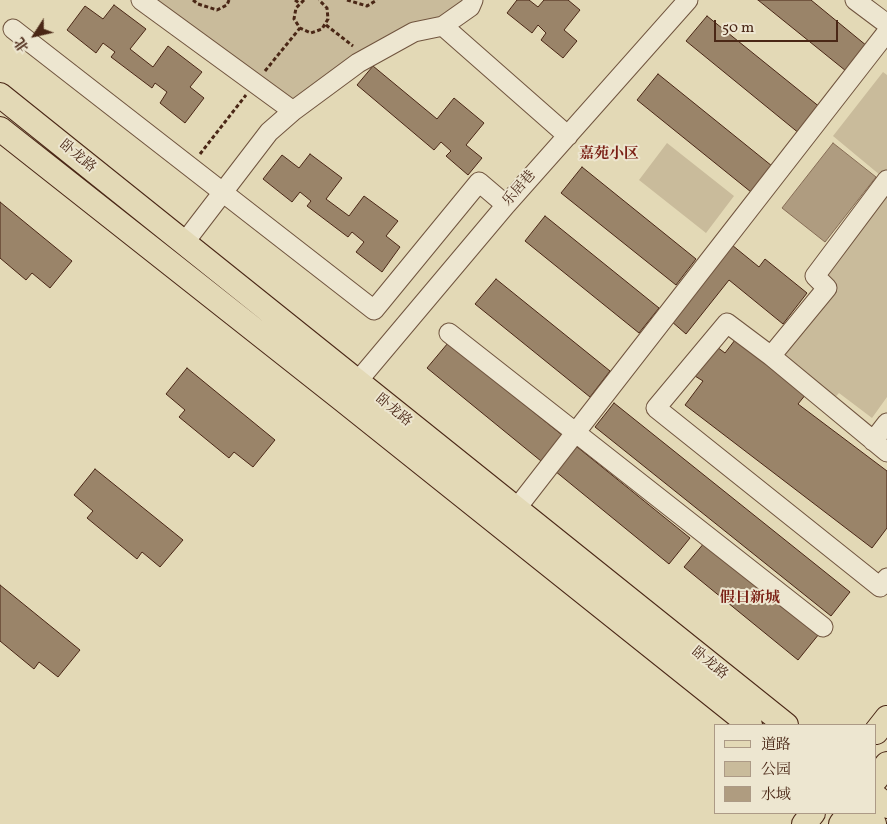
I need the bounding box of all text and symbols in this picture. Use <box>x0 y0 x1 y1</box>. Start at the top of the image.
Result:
north arrow <box>10 10 60 60</box>
scale bar <box>717 10 841 42</box>
text: 50 m <box>722 18 754 39</box>
text: 北 <box>11 33 34 55</box>
street label: 卧龙路 <box>55 137 99 177</box>
district label: 嘉苑小区 <box>579 146 639 164</box>
street label: 乐居巷 <box>500 168 540 210</box>
street label: 卧龙路 <box>371 391 415 431</box>
district label: 假日新城 <box>720 590 780 608</box>
street label: 卧龙路 <box>687 644 731 684</box>
legend <box>714 724 877 814</box>
text: 道路 <box>761 735 791 756</box>
text: 公园 <box>761 760 791 781</box>
text: 水域 <box>761 785 791 806</box>

